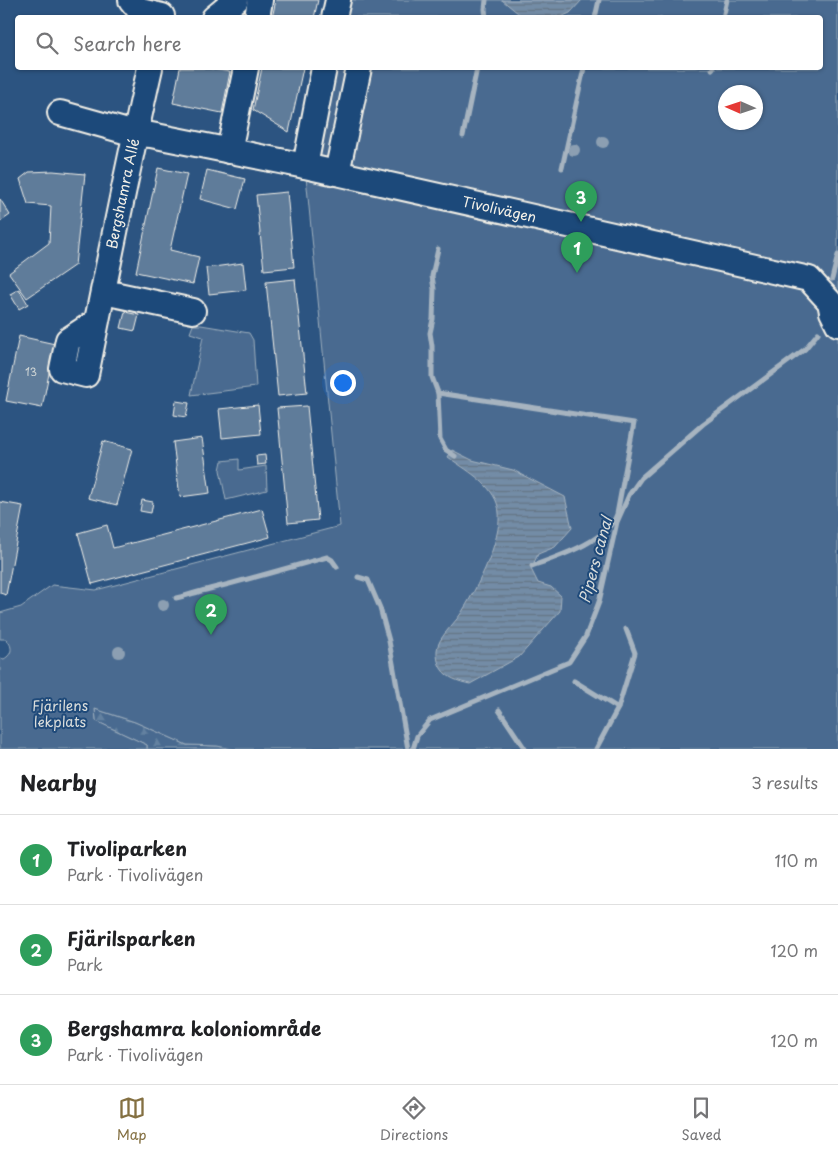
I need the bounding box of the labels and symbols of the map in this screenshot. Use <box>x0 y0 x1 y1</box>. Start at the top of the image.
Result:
north arrow <box>718 85 763 130</box>
street label: Bergshamra Allé <box>101 136 144 251</box>
pin: 3 <box>565 181 597 222</box>
street label: Tivolivägen <box>460 191 538 228</box>
pin: 1 <box>561 232 593 273</box>
house number: 13 <box>25 363 37 380</box>
your location <box>330 370 356 396</box>
water label: Pipers canal <box>572 511 618 605</box>
pin: 2 <box>195 594 227 635</box>
park label: Fjärilens lekplats <box>32 695 88 732</box>

